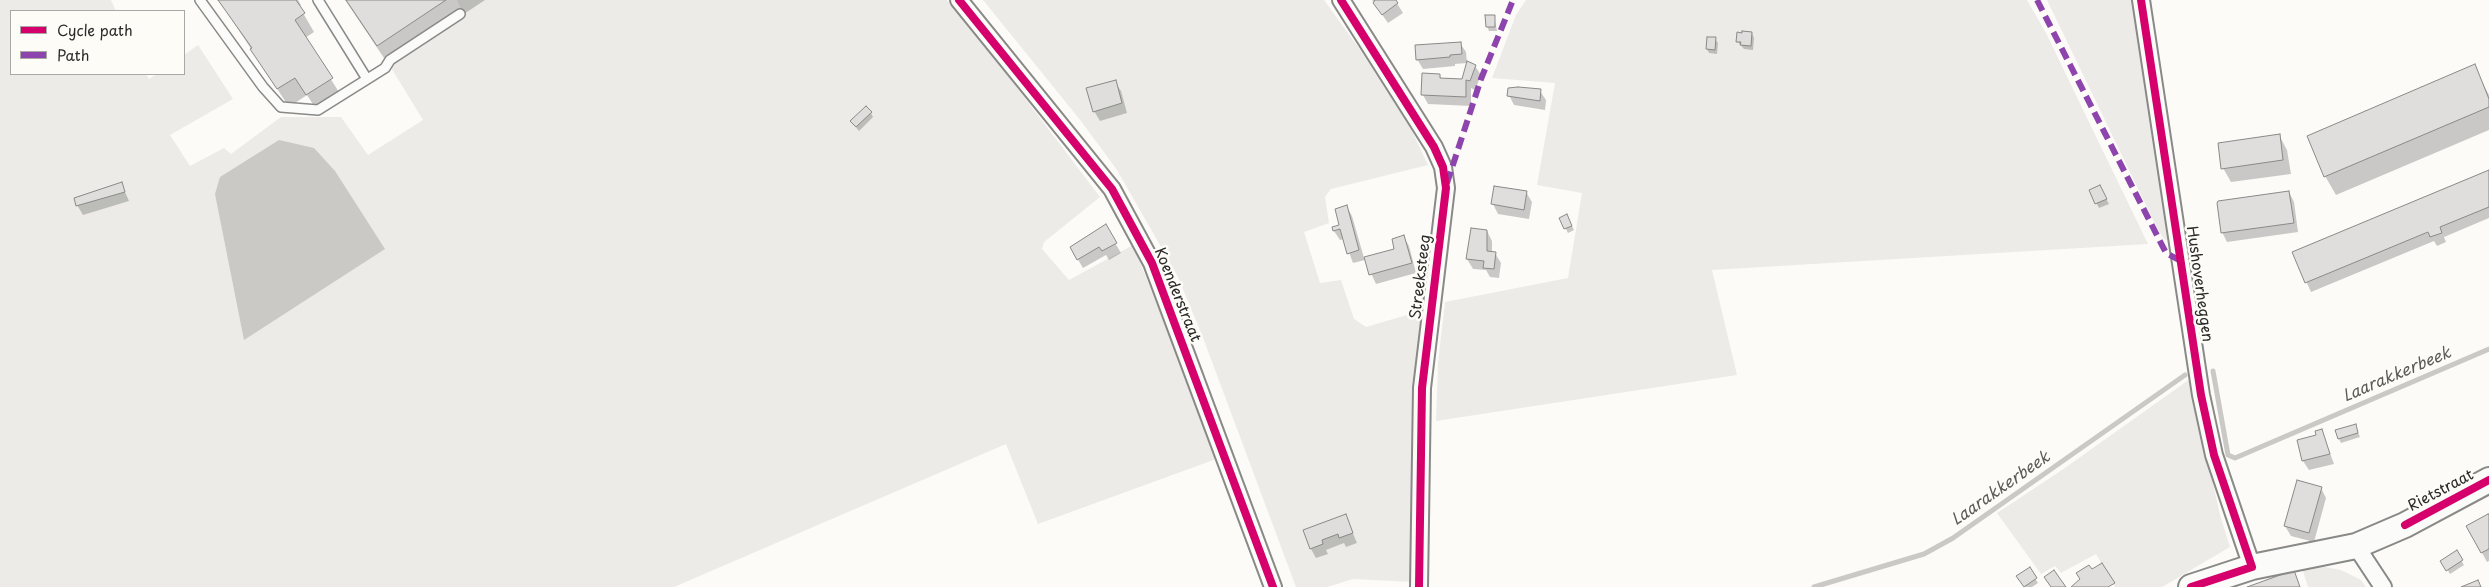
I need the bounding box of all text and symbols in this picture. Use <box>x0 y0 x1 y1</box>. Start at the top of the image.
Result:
legend <box>10 10 185 75</box>
text: Cycle path <box>57 18 133 41</box>
text: Path <box>57 43 89 66</box>
street label: Hushoverheggen <box>2182 225 2216 343</box>
street label: Streeksteeg <box>1407 234 1435 320</box>
street label: Koenderstraat <box>1150 245 1204 345</box>
water label: Laarakkerbeek <box>2340 344 2454 406</box>
water label: Laarakkerbeek <box>1948 448 2054 530</box>
street label: Rietstraat <box>2405 466 2477 516</box>

